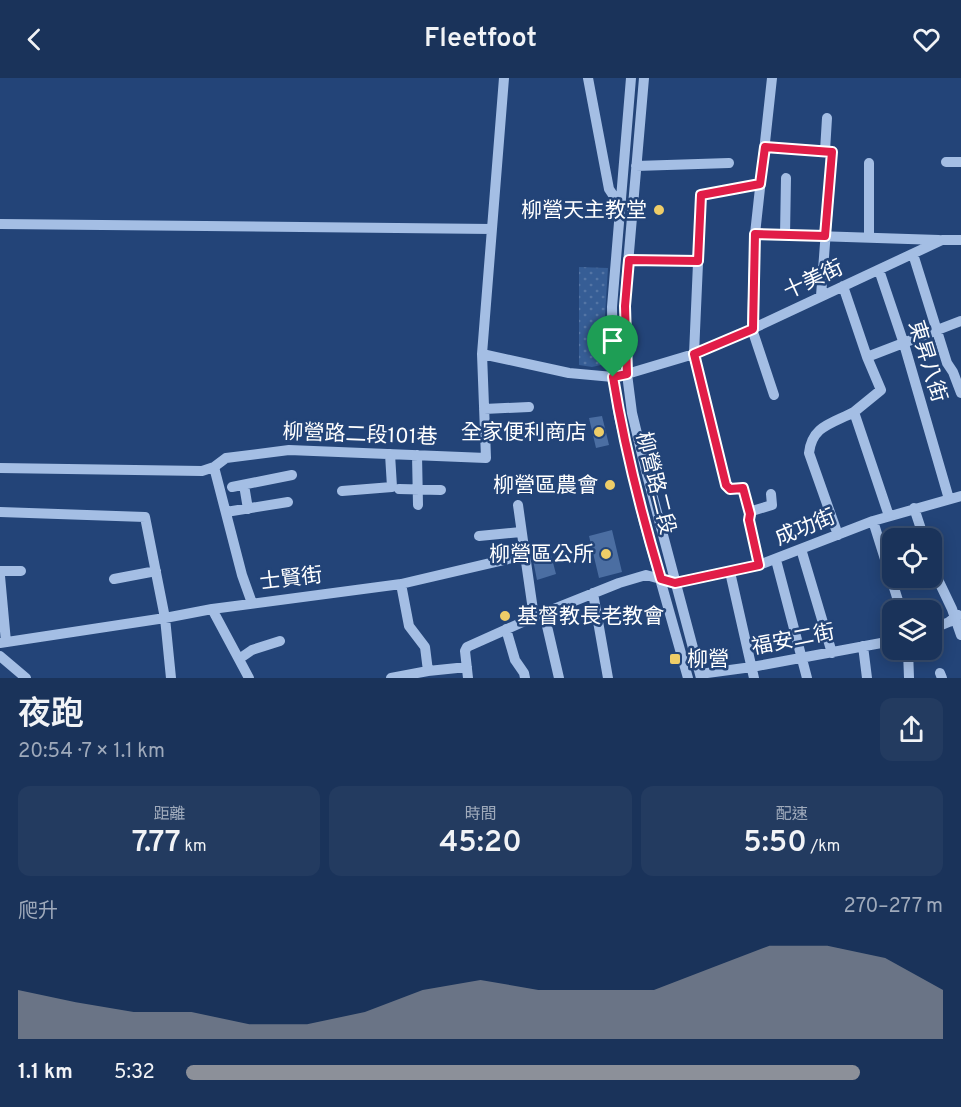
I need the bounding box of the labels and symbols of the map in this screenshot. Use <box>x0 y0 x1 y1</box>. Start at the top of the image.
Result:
place label: 柳營天主教堂 <box>521 198 647 225</box>
marker: 柳營天主教堂 <box>652 203 666 217</box>
street label: 十美街 <box>779 255 848 306</box>
pin <box>587 315 638 377</box>
street label: 東昇八街 <box>901 317 952 406</box>
street label: 柳營路二段101巷 <box>282 419 438 452</box>
place label: 全家便利商店 <box>461 420 587 447</box>
marker: 全家便利商店 <box>592 425 606 439</box>
street label: 柳營路二段 <box>629 429 680 538</box>
place label: 柳營區農會 <box>493 473 598 500</box>
marker: 柳營區農會 <box>603 478 617 492</box>
street label: 成功街 <box>771 504 840 553</box>
place label: 柳營區公所 <box>489 542 594 569</box>
marker: 柳營區公所 <box>599 547 613 561</box>
street label: 士賢街 <box>258 562 324 597</box>
place label: 基督教長老教會 <box>517 604 664 631</box>
marker: 基督教長老教會 <box>498 609 512 623</box>
street label: 福安二街 <box>749 619 837 662</box>
place label: 柳營 <box>687 647 729 674</box>
marker: 柳營 <box>668 652 682 666</box>

